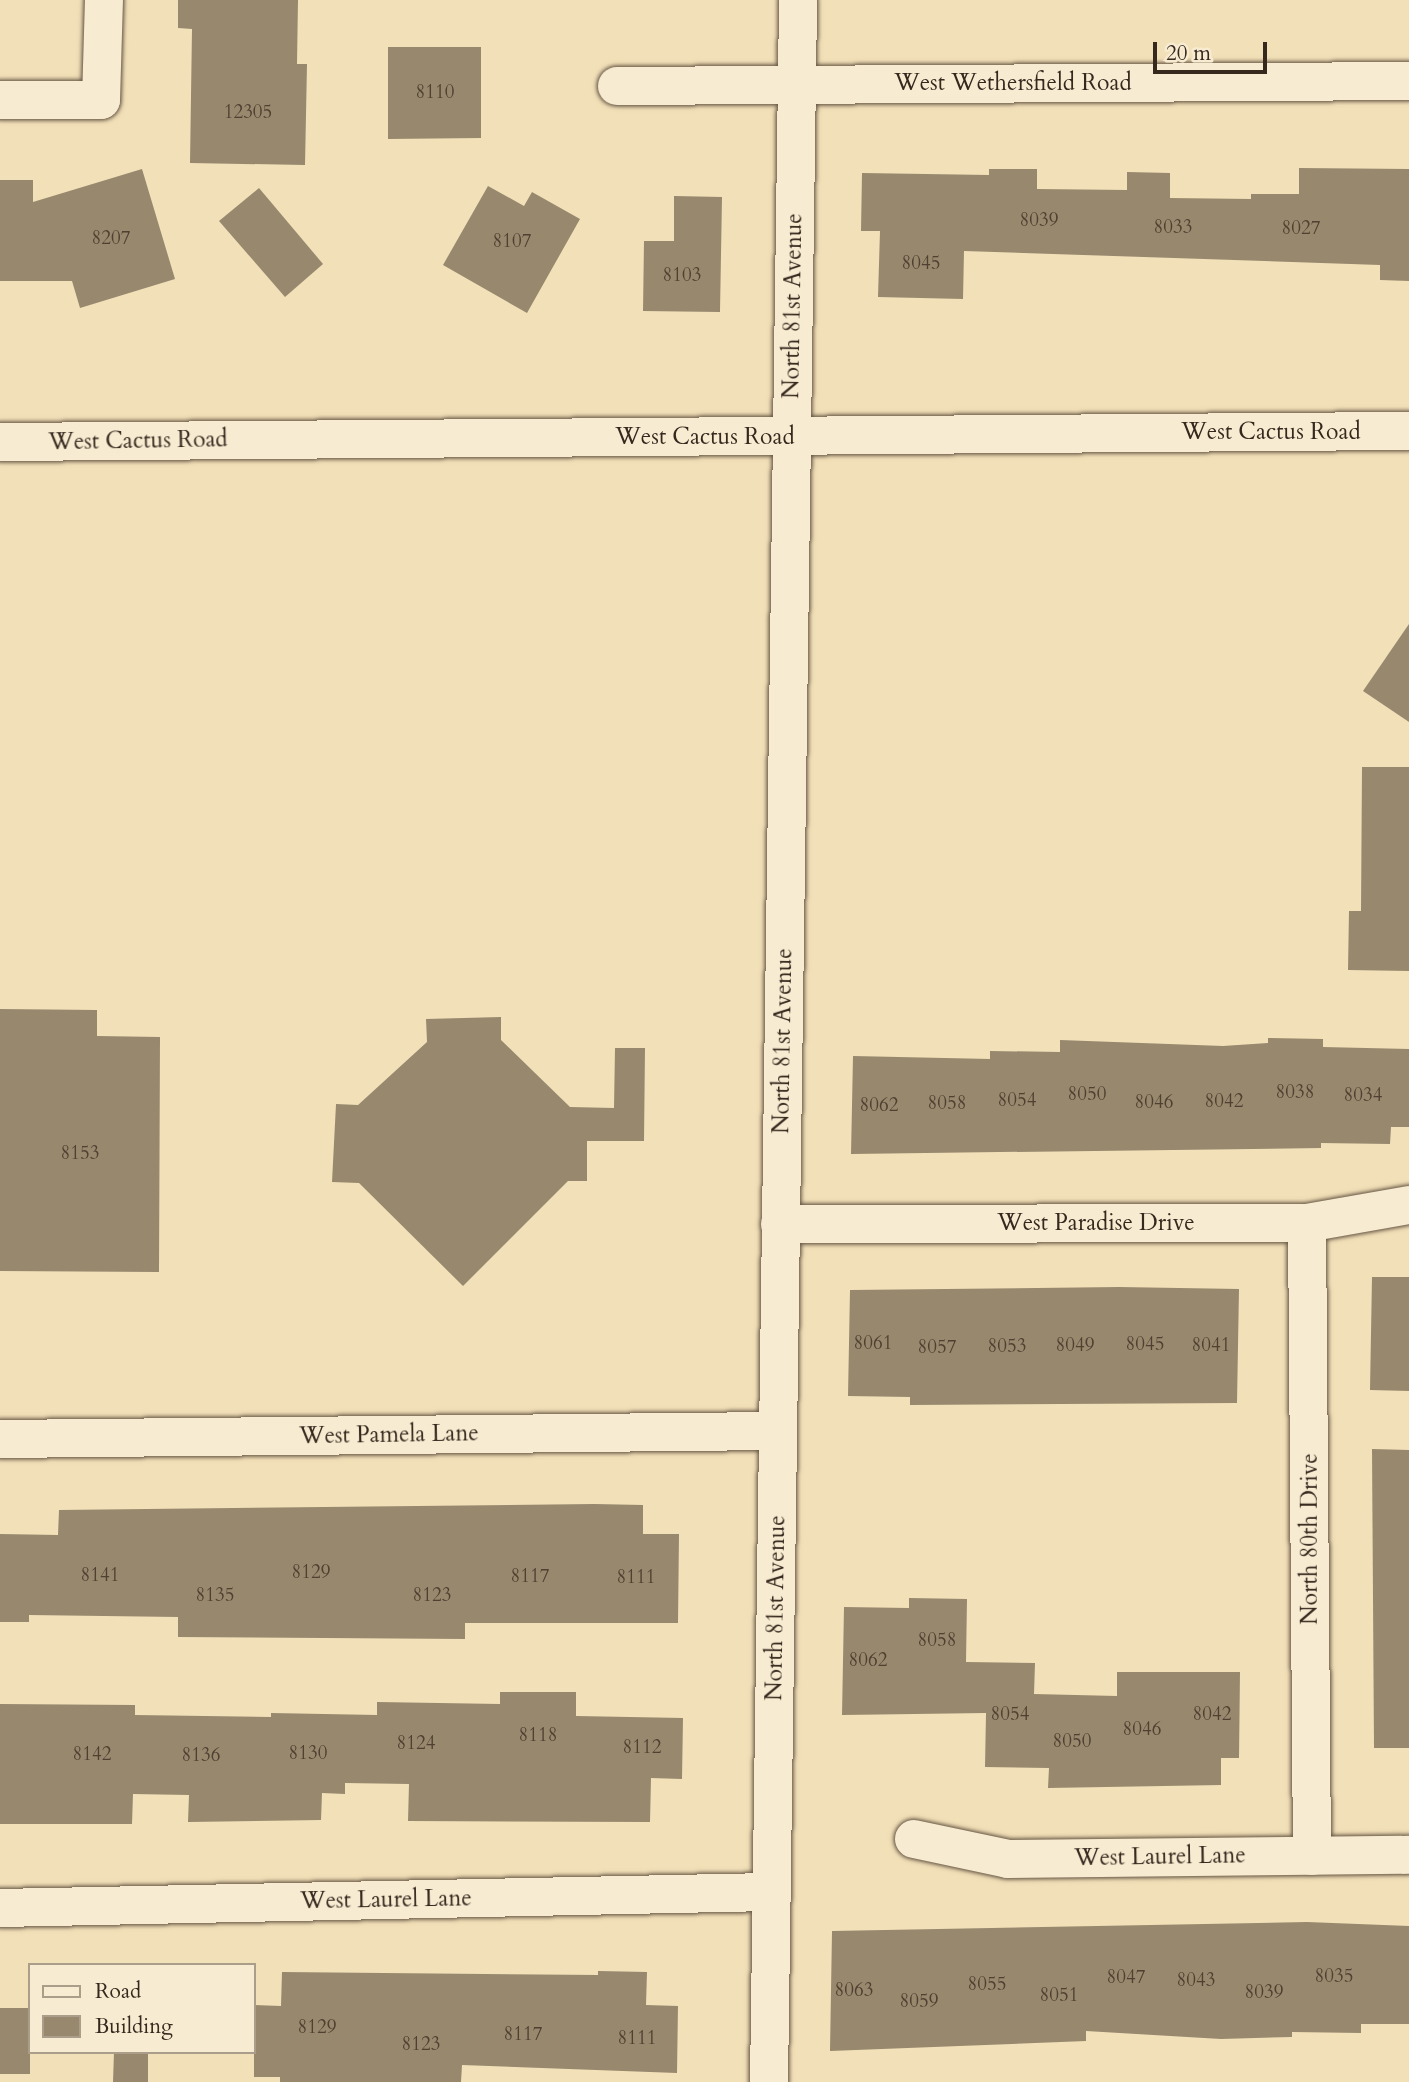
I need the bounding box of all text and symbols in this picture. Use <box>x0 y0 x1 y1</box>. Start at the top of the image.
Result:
scale bar <box>1157 28 1271 72</box>
text: 20 m <box>1166 39 1211 68</box>
street label: West Wethersfield Road <box>894 69 1132 97</box>
house number: 8110 <box>416 82 454 104</box>
house number: 12305 <box>224 102 272 124</box>
house number: 8039 <box>1020 210 1058 232</box>
street label: North 81st Avenue <box>778 213 808 399</box>
house number: 8033 <box>1154 217 1192 239</box>
house number: 8027 <box>1282 218 1320 240</box>
house number: 8207 <box>92 228 130 250</box>
house number: 8107 <box>493 231 531 253</box>
house number: 8045 <box>902 253 940 275</box>
house number: 8103 <box>663 265 701 287</box>
street label: West Cactus Road <box>1181 418 1361 446</box>
street label: West Cactus Road <box>615 423 795 451</box>
street label: West Cactus Road <box>48 426 228 456</box>
street label: North 81st Avenue <box>768 948 798 1134</box>
house number: 8038 <box>1276 1082 1314 1104</box>
house number: 8050 <box>1068 1084 1106 1106</box>
house number: 8034 <box>1344 1085 1382 1107</box>
house number: 8054 <box>998 1090 1036 1112</box>
house number: 8042 <box>1205 1091 1243 1113</box>
house number: 8046 <box>1135 1092 1173 1114</box>
house number: 8058 <box>928 1093 966 1115</box>
house number: 8062 <box>860 1095 898 1117</box>
house number: 8153 <box>61 1143 99 1165</box>
street label: West Paradise Drive <box>997 1209 1195 1237</box>
house number: 8061 <box>854 1333 892 1355</box>
house number: 8045 <box>1126 1334 1164 1356</box>
house number: 8049 <box>1056 1335 1094 1357</box>
house number: 8041 <box>1192 1335 1230 1357</box>
house number: 8053 <box>988 1336 1026 1358</box>
house number: 8057 <box>918 1337 956 1359</box>
street label: West Pamela Lane <box>299 1420 479 1450</box>
street label: North 80th Drive <box>1296 1453 1324 1625</box>
street label: North 81st Avenue <box>761 1515 791 1701</box>
house number: 8129 <box>292 1562 330 1584</box>
house number: 8141 <box>81 1565 119 1587</box>
house number: 8117 <box>511 1566 549 1588</box>
house number: 8111 <box>617 1567 655 1589</box>
house number: 8135 <box>196 1585 234 1607</box>
house number: 8123 <box>413 1585 451 1607</box>
house number: 8058 <box>918 1630 956 1652</box>
house number: 8062 <box>849 1650 887 1672</box>
house number: 8054 <box>991 1704 1029 1726</box>
house number: 8042 <box>1193 1704 1231 1726</box>
house number: 8046 <box>1123 1719 1161 1741</box>
house number: 8118 <box>519 1725 557 1747</box>
house number: 8050 <box>1053 1731 1091 1753</box>
house number: 8124 <box>397 1733 435 1755</box>
house number: 8112 <box>623 1737 661 1759</box>
house number: 8130 <box>289 1743 327 1765</box>
house number: 8142 <box>73 1744 111 1766</box>
house number: 8136 <box>182 1745 220 1767</box>
street label: West Laurel Lane <box>1074 1842 1246 1872</box>
street label: West Laurel Lane <box>300 1885 472 1915</box>
legend <box>28 1963 256 2054</box>
house number: 8035 <box>1315 1966 1353 1988</box>
house number: 8047 <box>1107 1967 1145 1989</box>
house number: 8043 <box>1177 1970 1215 1992</box>
house number: 8055 <box>968 1974 1006 1996</box>
text: Road <box>95 1977 141 2006</box>
house number: 8063 <box>835 1980 873 2002</box>
house number: 8039 <box>1245 1982 1283 2004</box>
house number: 8051 <box>1040 1985 1078 2007</box>
house number: 8059 <box>900 1991 938 2013</box>
text: Building <box>95 2012 173 2041</box>
house number: 8129 <box>298 2017 336 2039</box>
house number: 8117 <box>504 2024 542 2046</box>
house number: 8111 <box>618 2028 656 2050</box>
house number: 8123 <box>402 2034 440 2056</box>

